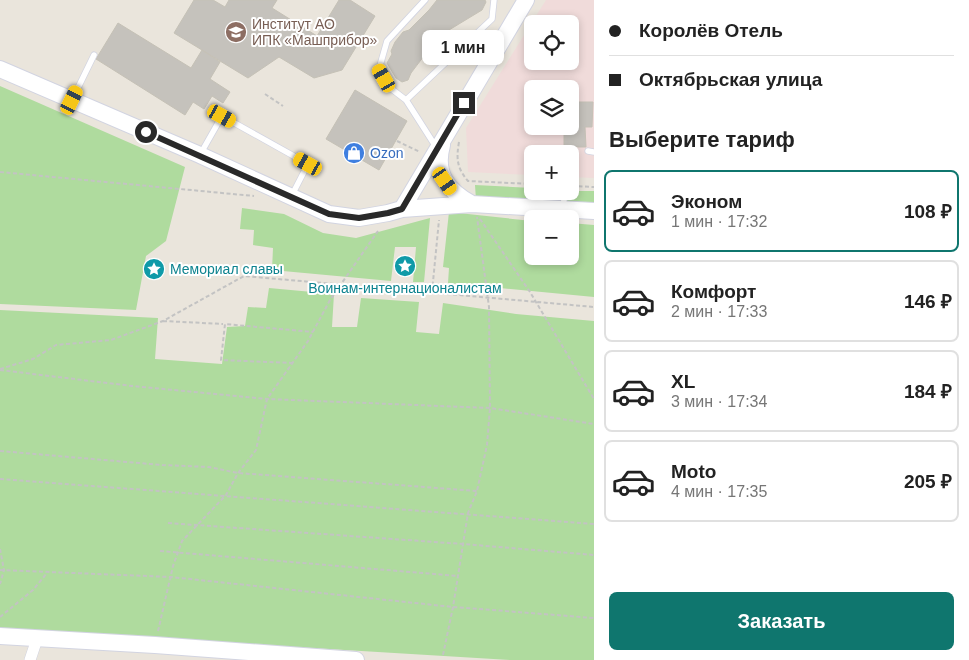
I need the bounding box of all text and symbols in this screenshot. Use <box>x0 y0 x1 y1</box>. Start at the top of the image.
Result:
map controls <box>524 15 579 265</box>
button: locate <box>524 15 579 70</box>
place label: Институт АО ИПК «Машприбор» <box>252 16 378 48</box>
school or university icon: Институт АО ИПК «Машприбор» <box>224 20 248 44</box>
text: Королёв Отель <box>639 20 783 41</box>
callout: 1 мин <box>423 31 505 66</box>
text: 1 мин <box>441 39 485 56</box>
car <box>370 61 397 95</box>
text: Октябрьская улица <box>639 69 822 90</box>
button: layers <box>524 80 579 135</box>
car <box>58 83 85 117</box>
route end <box>453 92 475 114</box>
car <box>205 102 238 130</box>
route start <box>135 121 157 143</box>
text: Выберите тариф <box>609 127 795 152</box>
shop icon: Ozon <box>342 141 366 165</box>
place label: Ozon <box>370 145 403 161</box>
button: + <box>524 145 579 200</box>
car <box>291 150 324 178</box>
car <box>430 164 459 198</box>
icon: car <box>611 189 656 234</box>
text: Эконом <box>671 191 742 212</box>
text: 108 ₽ <box>904 201 952 222</box>
button: − <box>524 210 579 265</box>
text: 1 мин · 17:32 <box>671 213 767 230</box>
place icon: Воинам-интернационалистам <box>393 254 417 278</box>
place icon: Мемориал славы <box>142 257 166 281</box>
place label: Мемориал славы <box>170 261 283 277</box>
icon: car <box>611 279 656 324</box>
place label: Воинам-интернационалистам <box>308 280 502 296</box>
text: Комфорт <box>671 281 756 302</box>
text: 146 ₽ <box>904 291 952 312</box>
text: 2 мин · 17:33 <box>671 303 767 320</box>
icon: car <box>611 369 656 414</box>
text: XL <box>671 371 695 392</box>
text: 184 ₽ <box>904 381 952 402</box>
text: 3 мин · 17:34 <box>671 393 767 410</box>
icon: car <box>611 459 656 504</box>
text: Moto <box>671 461 716 482</box>
text: 205 ₽ <box>904 471 952 492</box>
text: 4 мин · 17:35 <box>671 483 767 500</box>
button: Заказать <box>609 592 954 650</box>

